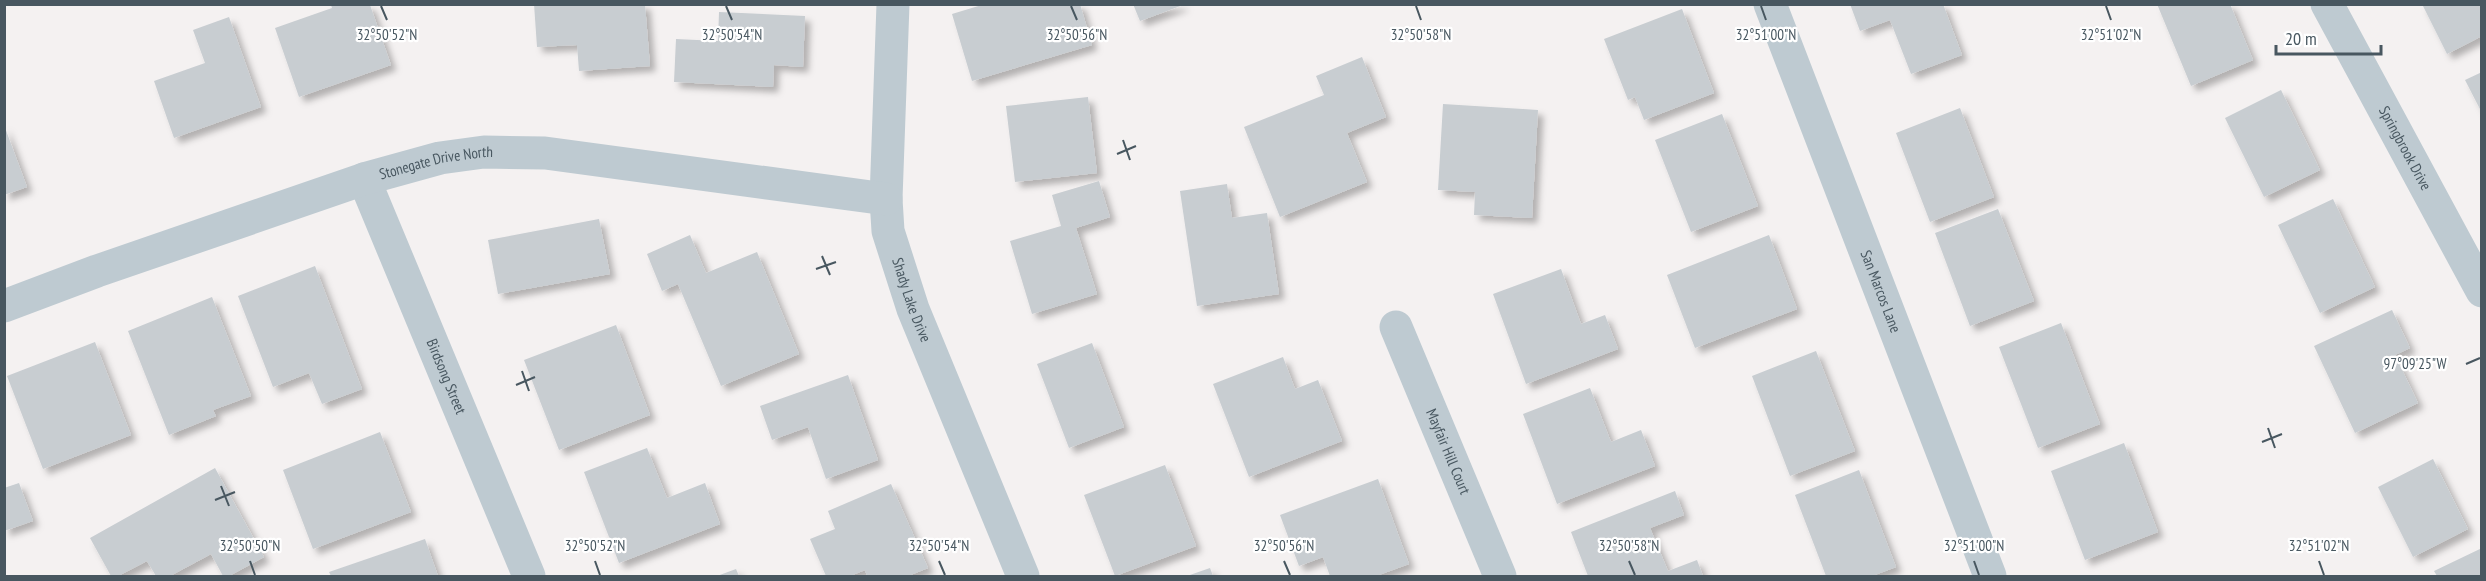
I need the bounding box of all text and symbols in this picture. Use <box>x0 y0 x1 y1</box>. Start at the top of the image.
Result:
scale bar <box>2276 18 2381 56</box>
text: 32°50'52"N <box>357 25 417 44</box>
text: 32°50'54"N <box>702 25 762 44</box>
text: 32°50'56"N <box>1047 25 1107 44</box>
text: 32°50'58"N <box>1391 25 1451 44</box>
text: 32°51'00"N <box>1736 25 1796 44</box>
text: 32°51'02"N <box>2081 25 2141 44</box>
text: 20 m <box>2285 27 2317 50</box>
street label: Springbrook Drive <box>2375 103 2436 193</box>
street label: Stonegate Drive North <box>377 142 493 183</box>
street label: San Marcos Lane <box>1857 247 1905 335</box>
street label: Shady Lake Drive <box>888 255 936 345</box>
street label: Birdsong Street <box>422 336 471 417</box>
text: 97°09'25"W <box>2383 354 2447 373</box>
street label: Mayfair Hill Court <box>1422 406 1475 497</box>
text: 32°50'50"N <box>220 536 280 555</box>
text: 32°50'52"N <box>565 536 625 555</box>
text: 32°50'54"N <box>909 536 969 555</box>
text: 32°50'56"N <box>1254 536 1314 555</box>
text: 32°50'58"N <box>1599 536 1659 555</box>
text: 32°51'00"N <box>1944 536 2004 555</box>
text: 32°51'02"N <box>2289 536 2349 555</box>

